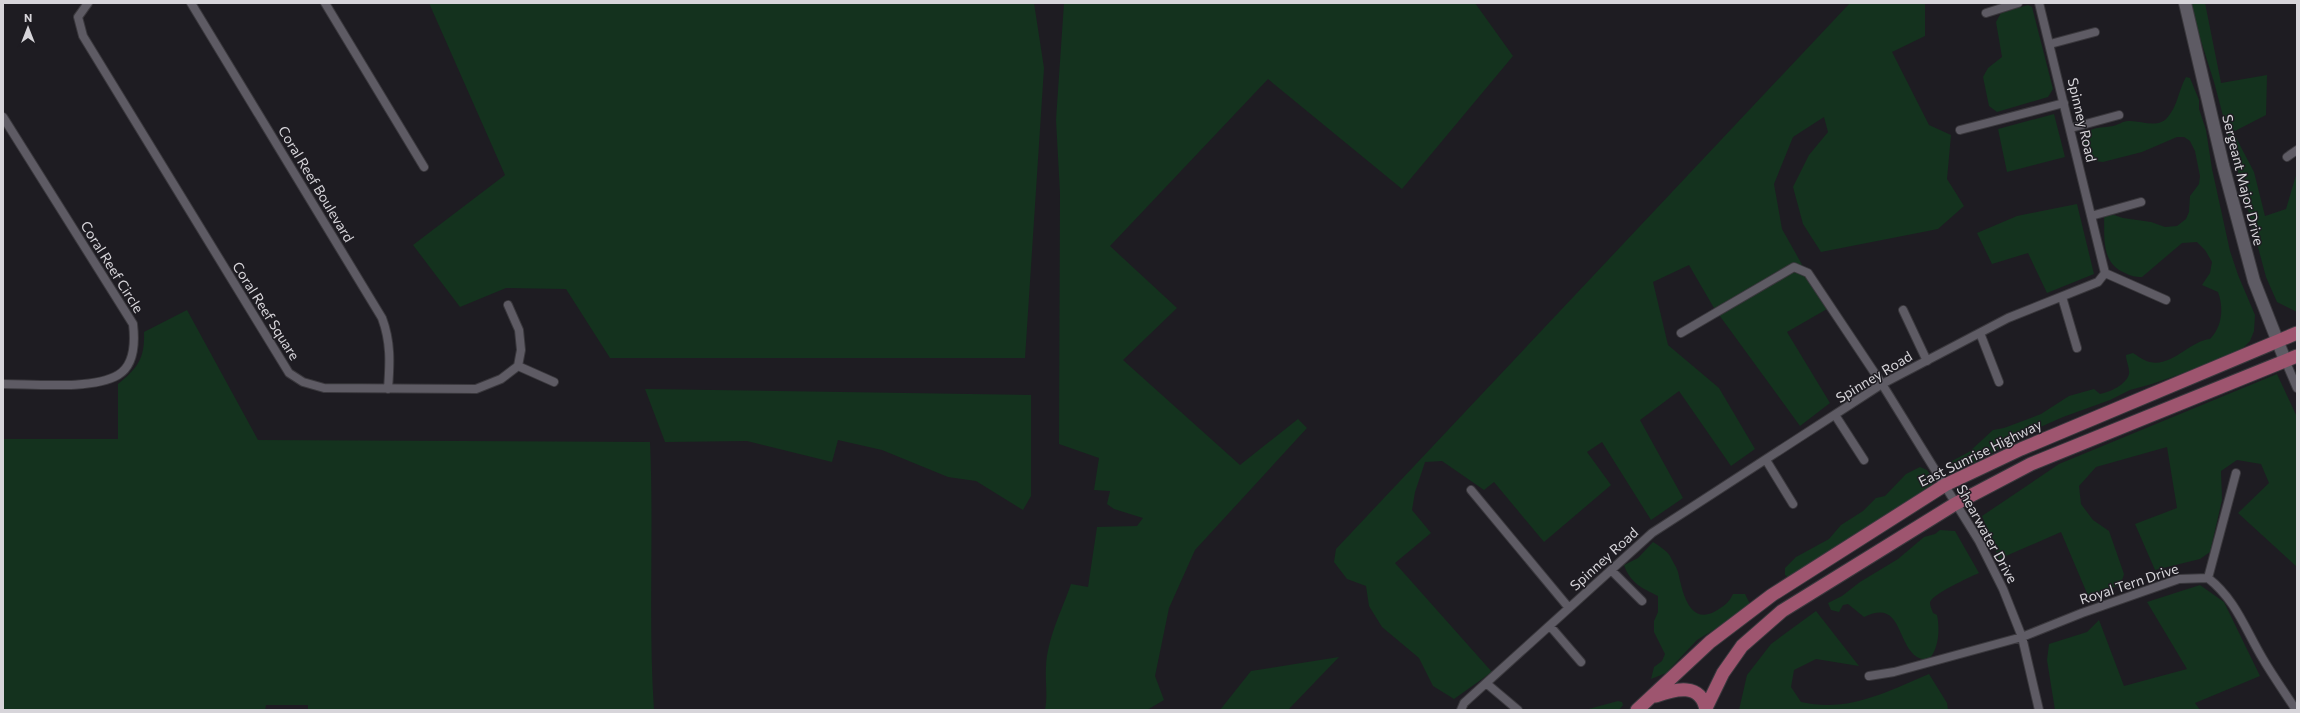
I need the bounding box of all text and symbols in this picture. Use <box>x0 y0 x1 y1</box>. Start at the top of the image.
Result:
north arrow <box>8 8 48 48</box>
text: N <box>24 11 32 24</box>
street label: Spinney Road <box>2065 76 2100 164</box>
street label: Sergeant Major Drive <box>2219 113 2268 247</box>
street label: Coral Reef Boulevard <box>275 123 358 245</box>
street label: Coral Reef Circle <box>77 218 147 316</box>
street label: Coral Reef Square <box>229 258 304 363</box>
street label: Spinney Road <box>1833 347 1915 406</box>
street label: East Sunrise Highway <box>1915 415 2044 490</box>
street label: Shearwater Drive <box>1953 482 2022 586</box>
street label: Spinney Road <box>1566 524 1641 594</box>
street label: Royal Tern Drive <box>2077 560 2181 608</box>

